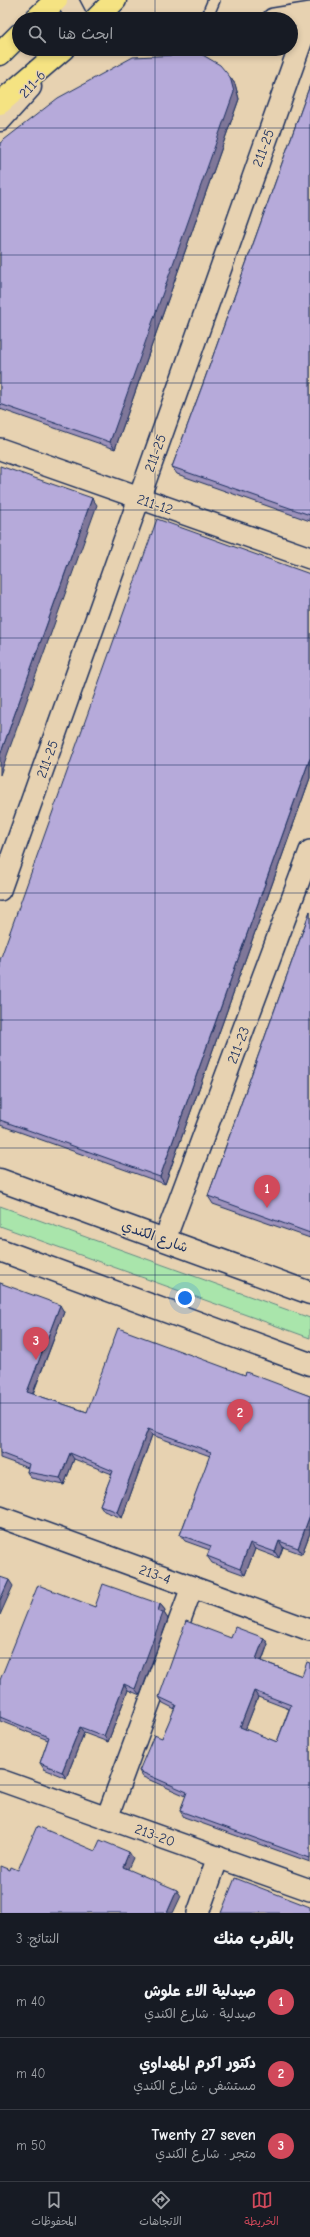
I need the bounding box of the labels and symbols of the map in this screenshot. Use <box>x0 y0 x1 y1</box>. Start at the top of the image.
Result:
street label: 211-6 <box>15 67 49 102</box>
street label: 211-25 <box>249 127 278 169</box>
street label: 211-25 <box>141 432 170 474</box>
street label: 211-12 <box>135 490 175 519</box>
street label: 211-25 <box>33 738 62 780</box>
street label: 211-23 <box>224 1024 253 1066</box>
pin: 1 <box>254 1175 280 1208</box>
street label: شارع الكندي <box>119 1217 190 1258</box>
your location <box>175 1288 195 1308</box>
pin: 3 <box>23 1327 49 1360</box>
pin: 2 <box>227 1399 253 1432</box>
street label: 213-4 <box>137 1561 173 1588</box>
street label: 213-20 <box>132 1820 177 1851</box>

